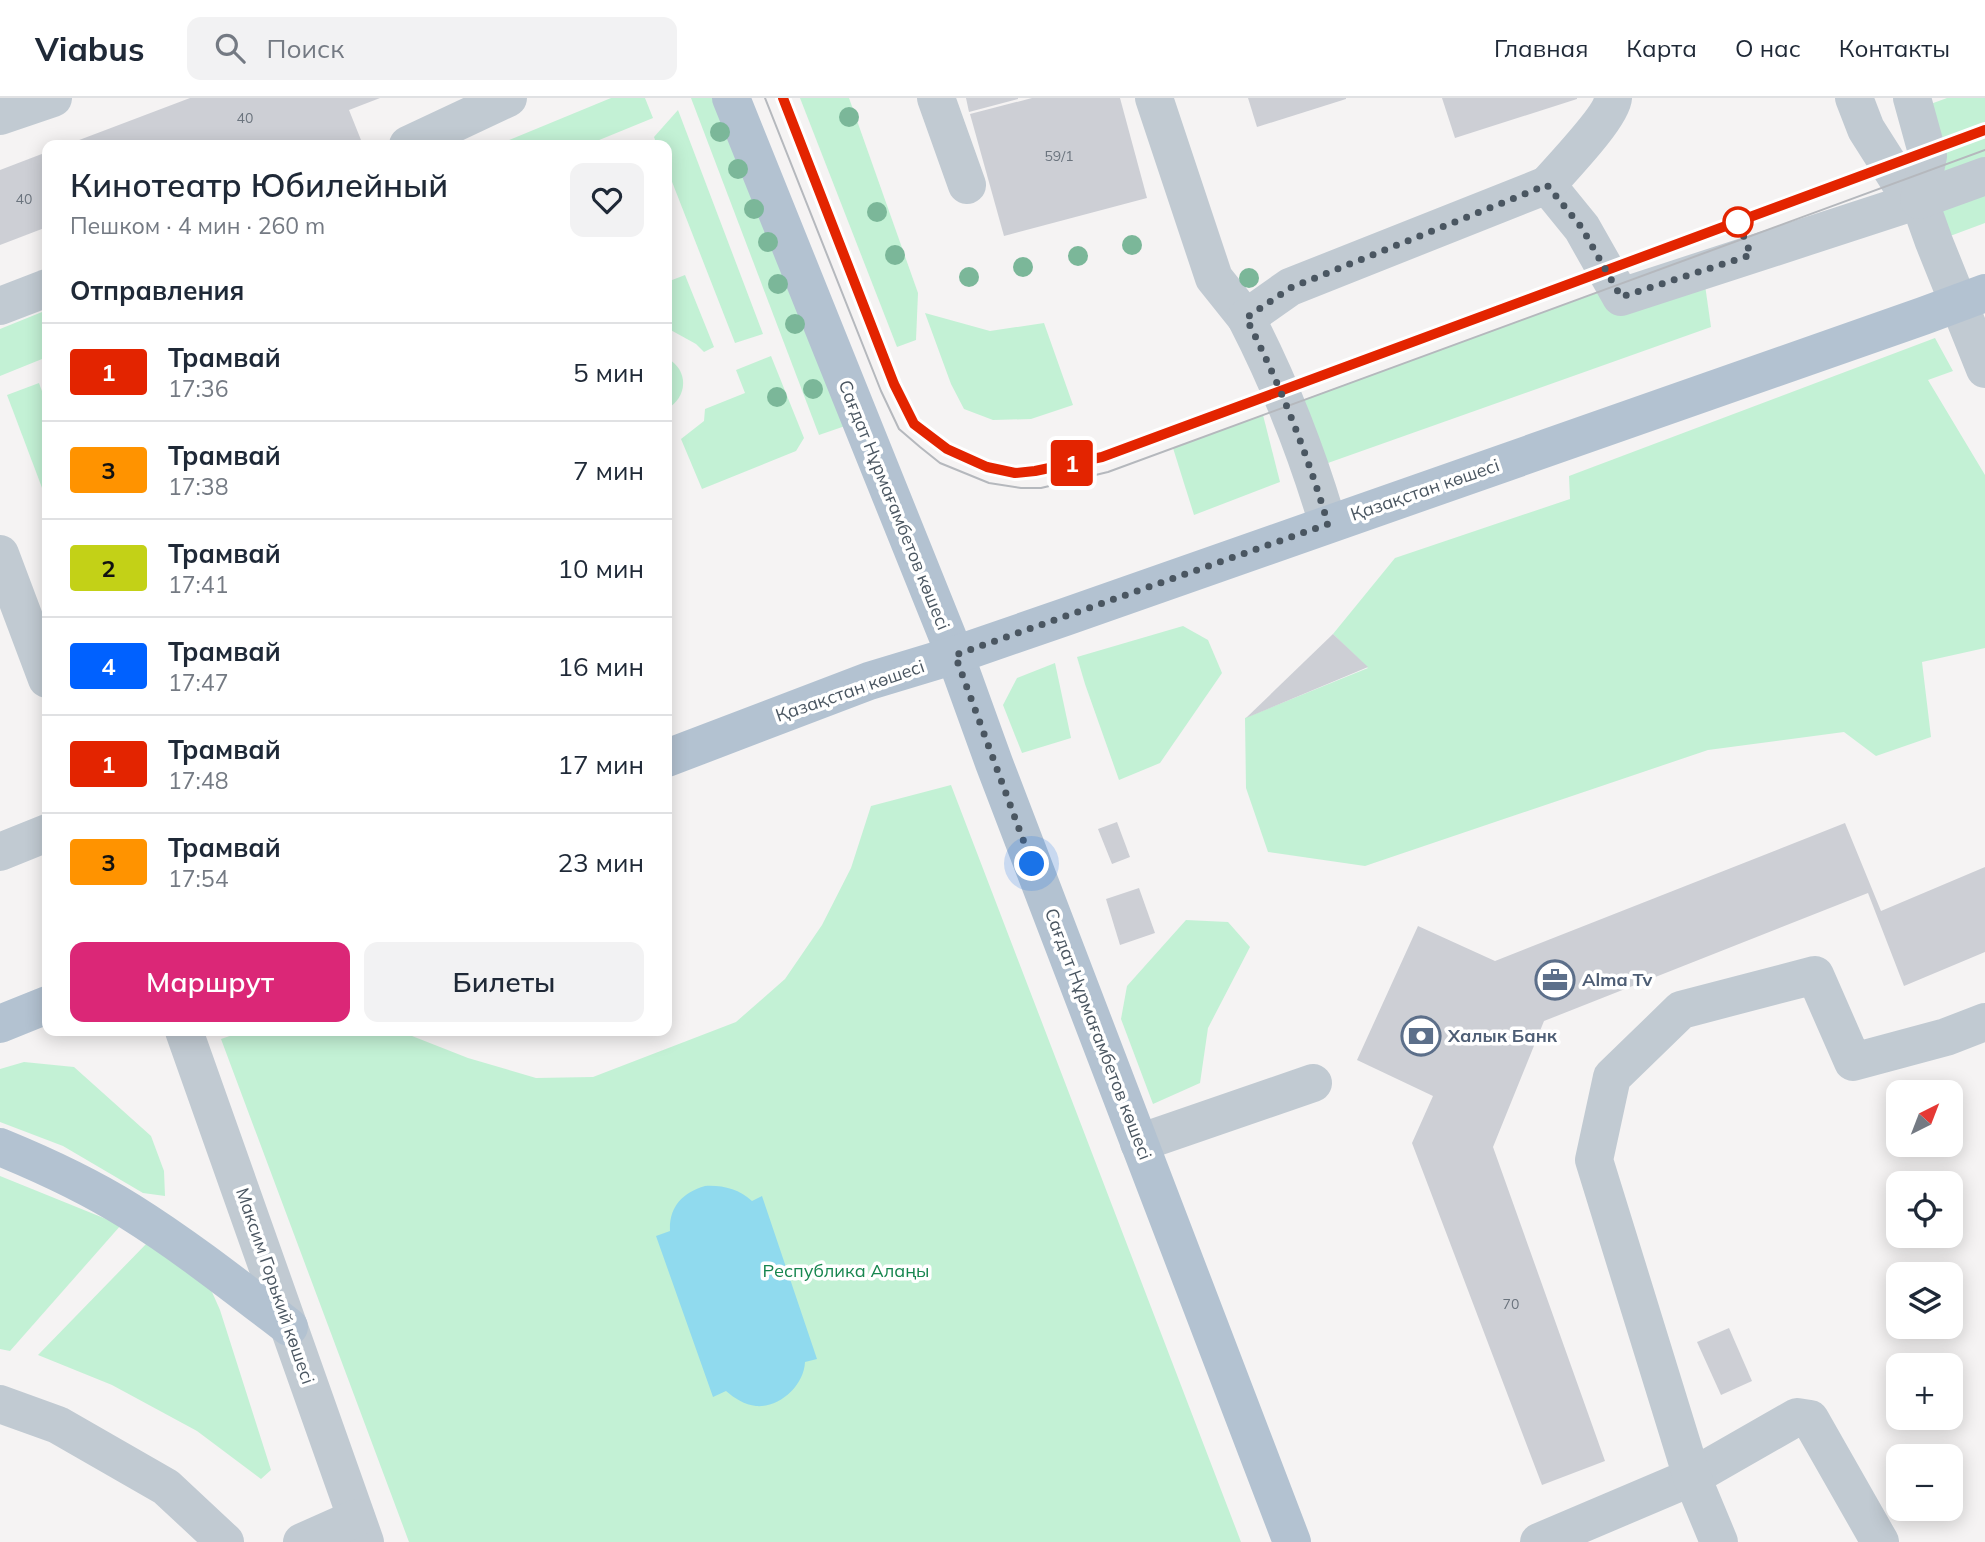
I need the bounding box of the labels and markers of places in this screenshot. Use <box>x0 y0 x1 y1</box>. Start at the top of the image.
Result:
unlabelled marker <box>1723 207 1753 237</box>
office icon: Alma Tv <box>1534 959 1576 1001</box>
place label: Alma Tv <box>1582 968 1652 991</box>
bank icon: Халык Банк <box>1400 1015 1442 1057</box>
place label: Халык Банк <box>1447 1024 1558 1047</box>

